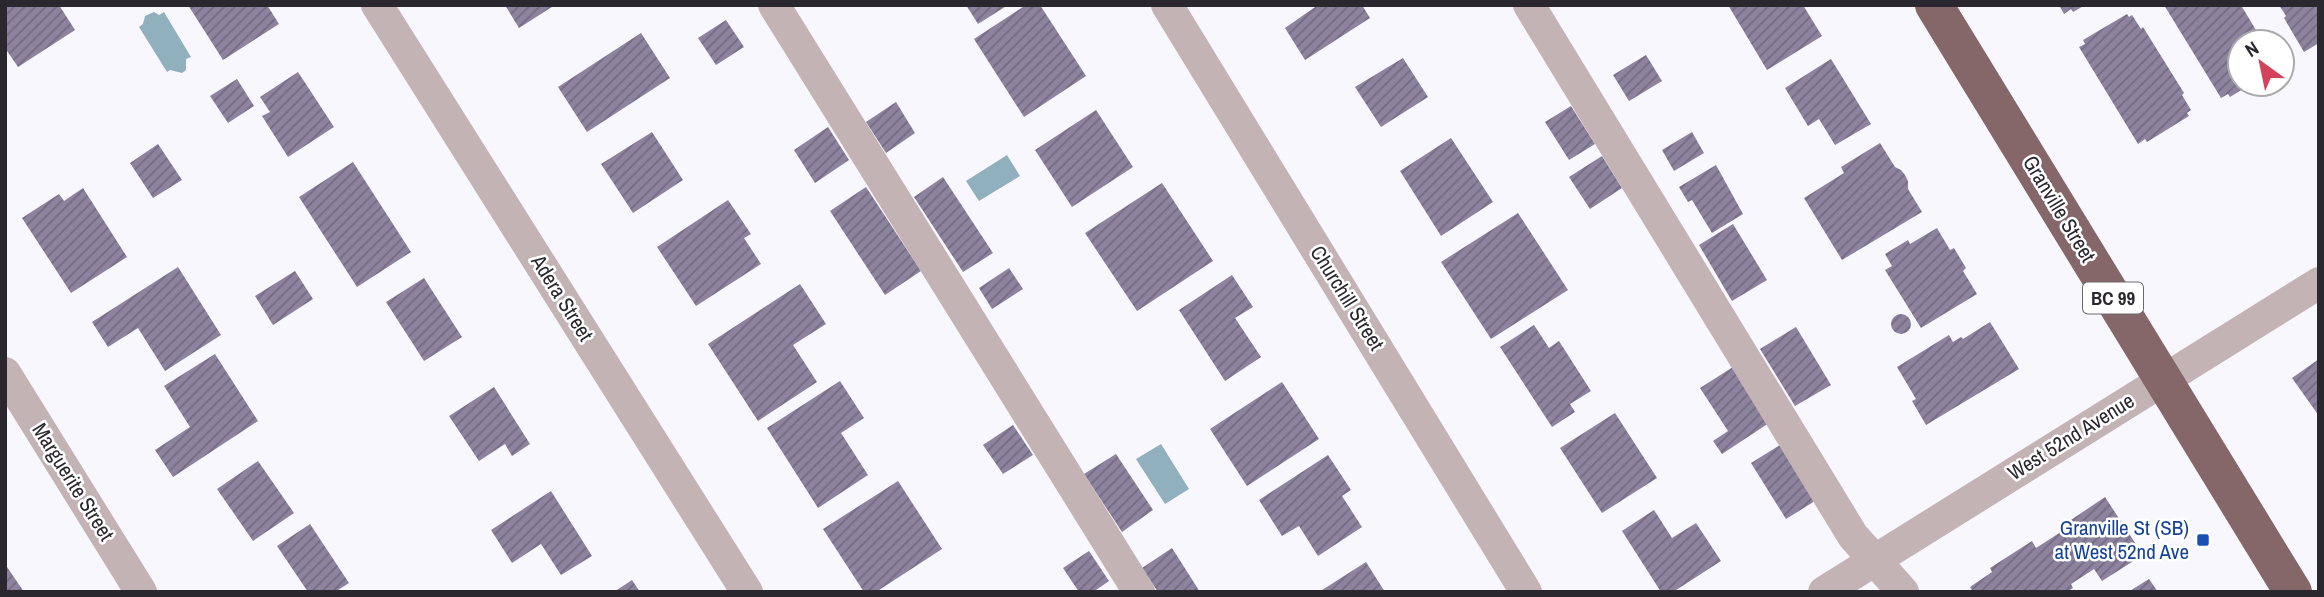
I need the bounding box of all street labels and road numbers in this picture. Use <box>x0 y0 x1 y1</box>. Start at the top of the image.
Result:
street label: Granville Street <box>2016 150 2103 268</box>
street label: Churchill Street <box>1304 240 1391 356</box>
street label: Adera Street <box>524 248 600 347</box>
road number: BC 99 <box>2083 282 2143 314</box>
street label: West 52nd Avenue <box>2002 386 2139 487</box>
street label: Marguerite Street <box>26 417 121 546</box>

